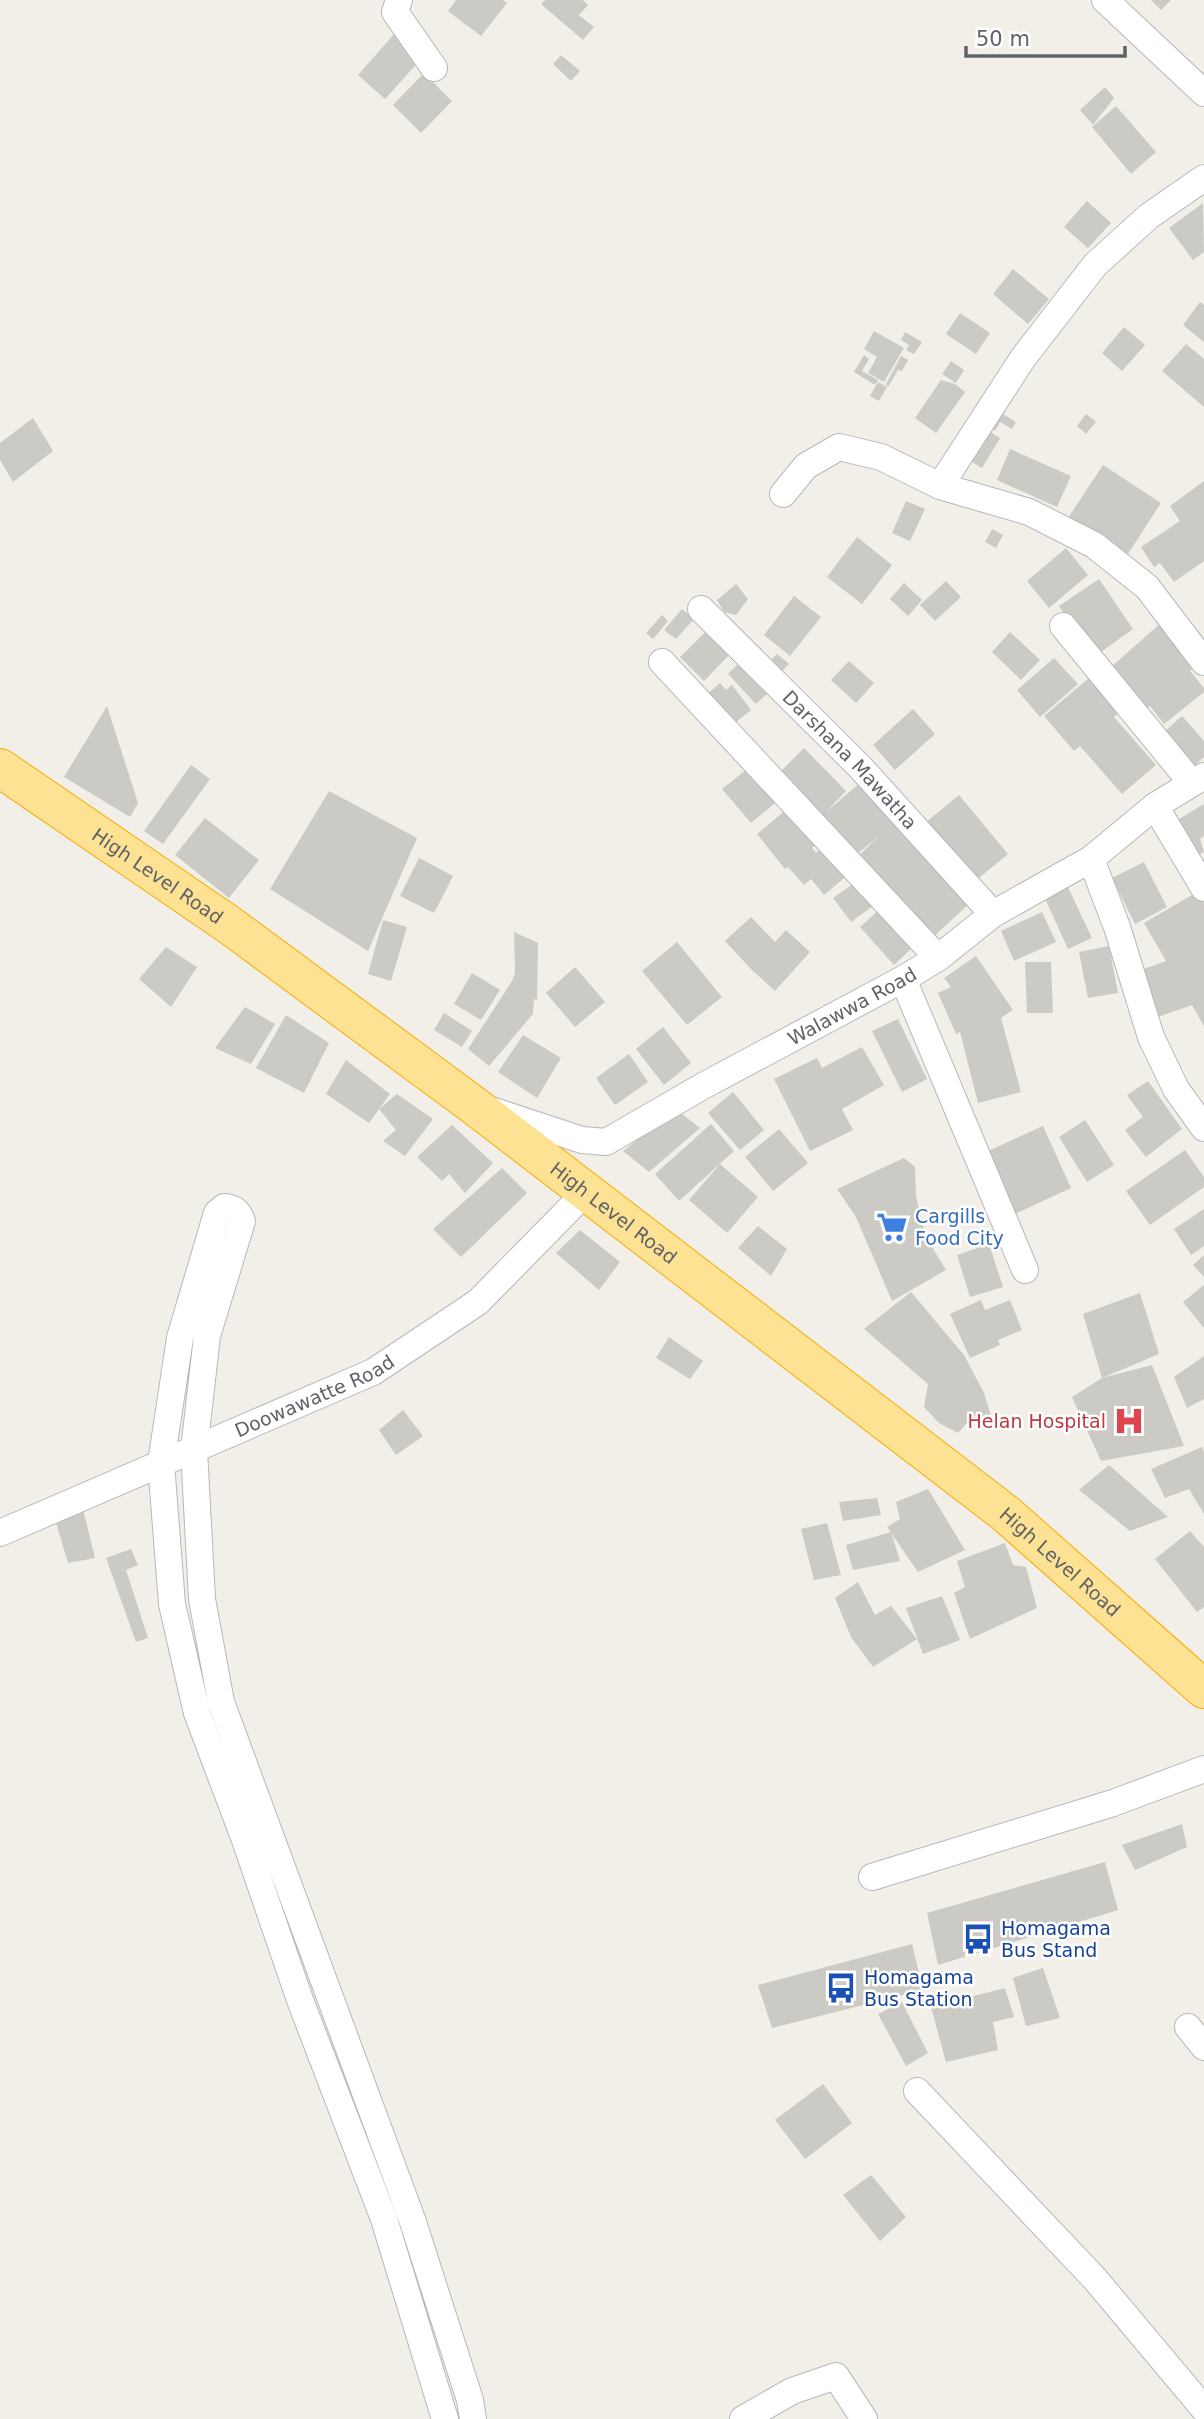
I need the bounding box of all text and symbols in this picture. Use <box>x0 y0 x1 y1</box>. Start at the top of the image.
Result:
scale bar <box>966 14 1125 58</box>
text: 50 m <box>976 27 1030 51</box>
street label: Darshana Mawatha <box>778 686 922 834</box>
street label: High Level Road <box>88 823 227 928</box>
street label: Walawwa Road <box>784 963 920 1050</box>
street label: High Level Road <box>546 1157 681 1268</box>
place label: Cargills Food City <box>915 1205 1004 1249</box>
supermarket icon: Cargills Food City <box>875 1210 909 1244</box>
street label: Doowawatte Road <box>231 1350 398 1441</box>
hospital icon: Helan Hospital <box>1112 1404 1146 1438</box>
place label: Helan Hospital <box>967 1410 1106 1432</box>
street label: High Level Road <box>995 1503 1125 1621</box>
place label: Homagama Bus Stand <box>1001 1917 1111 1961</box>
bus stop icon: Homagama Bus Stand <box>961 1922 995 1956</box>
place label: Homagama Bus Station <box>864 1966 974 2010</box>
bus stop icon: Homagama Bus Station <box>824 1971 858 2005</box>

